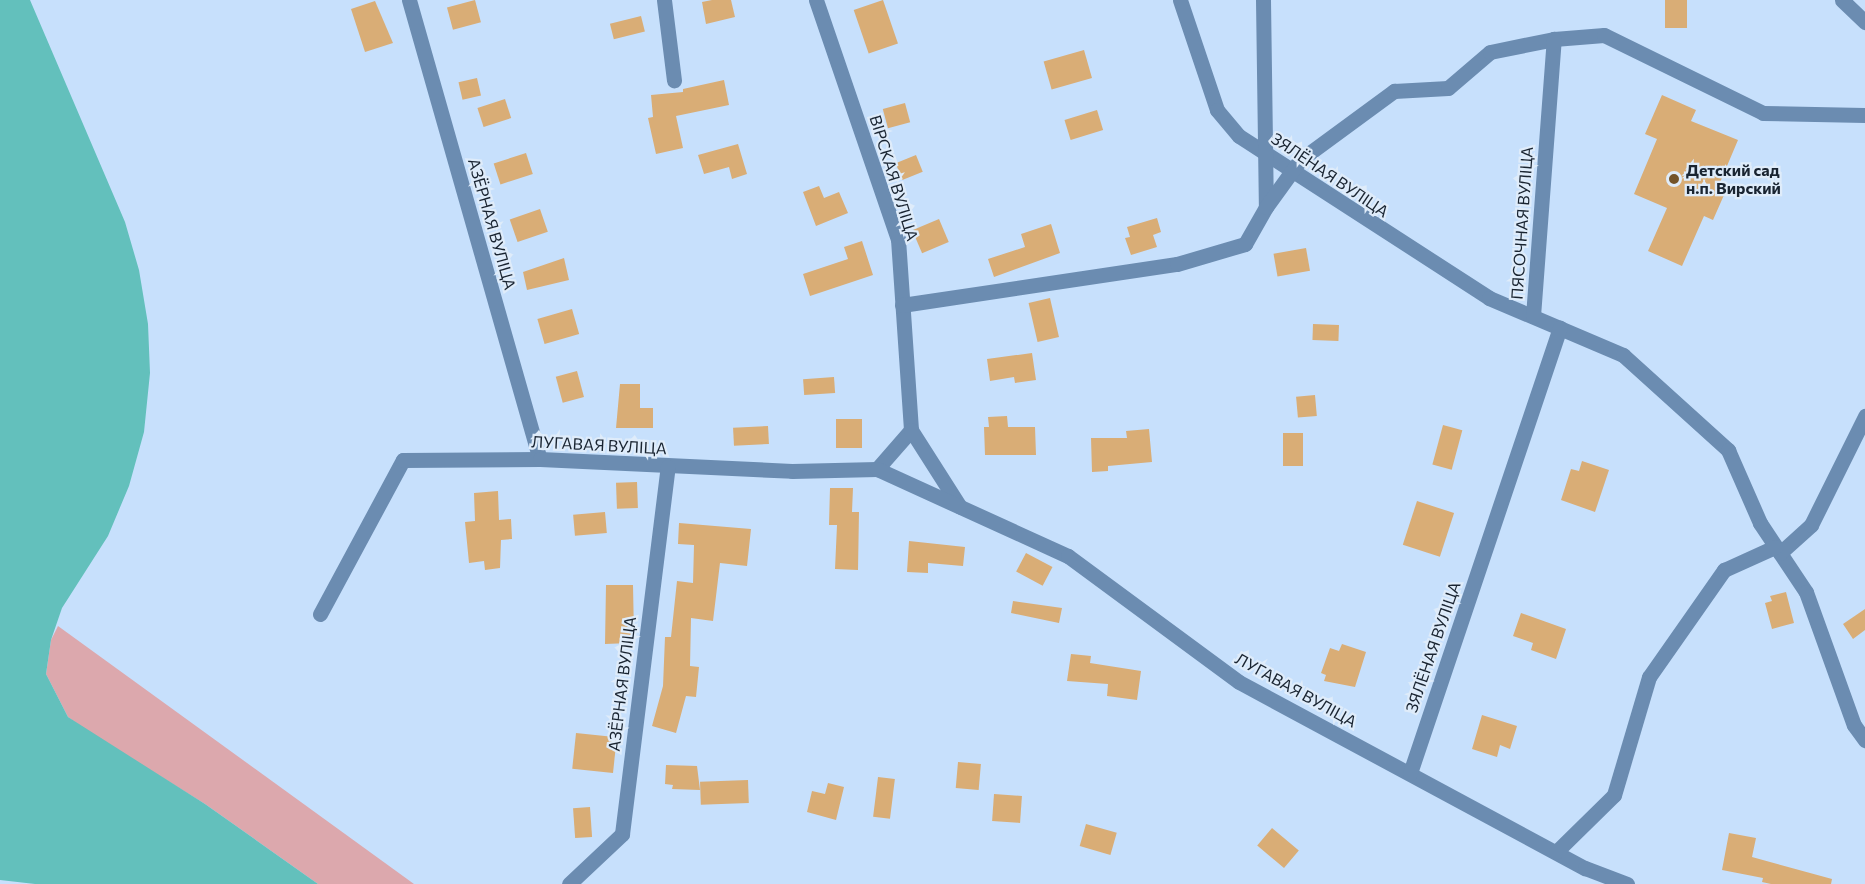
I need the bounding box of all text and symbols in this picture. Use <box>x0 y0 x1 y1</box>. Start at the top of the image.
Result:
street label: ВІРСКАЯ ВУЛІЦА <box>866 113 922 243</box>
street label: ЗЯЛЁНАЯ ВУЛІЦА <box>1268 129 1392 221</box>
street label: ПЯСОЧНАЯ ВУЛІЦА <box>1507 146 1537 300</box>
street label: АЗЁРНАЯ ВУЛІЦА <box>464 156 520 292</box>
place label: Детский сад н.п. Вирский <box>1686 160 1781 198</box>
marker: Детский сад н.п. Вирский <box>1667 172 1681 186</box>
street label: ЛУГАВАЯ ВУЛІЦА <box>531 432 667 458</box>
street label: ЗЯЛЁНАЯ ВУЛІЦА <box>1402 579 1464 715</box>
street label: АЗЁРНАЯ ВУЛІЦА <box>604 615 640 753</box>
street label: ЛУГАВАЯ ВУЛІЦА <box>1232 649 1360 731</box>

